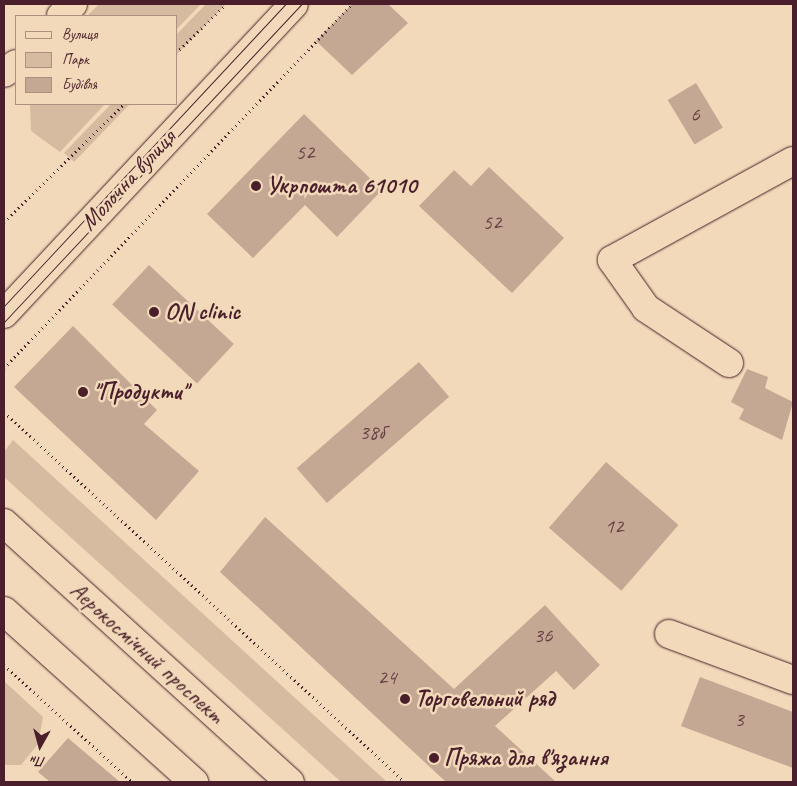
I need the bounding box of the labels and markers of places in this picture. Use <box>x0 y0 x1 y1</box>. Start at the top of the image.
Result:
place label: Укрпошта 61010 <box>266 172 417 200</box>
marker: Укрпошта 61010 <box>250 180 262 192</box>
place label: ON clinic <box>165 298 240 326</box>
marker: ON clinic <box>147 305 161 319</box>
place label: "Продукти" <box>93 378 187 406</box>
marker: "Продукти" <box>77 386 89 398</box>
place label: Торговельний ряд <box>415 685 555 713</box>
marker: Торговельний ряд <box>399 693 411 705</box>
place label: Пряжа для в'язання <box>444 744 607 772</box>
marker: Пряжа для в'язання <box>428 752 440 764</box>

